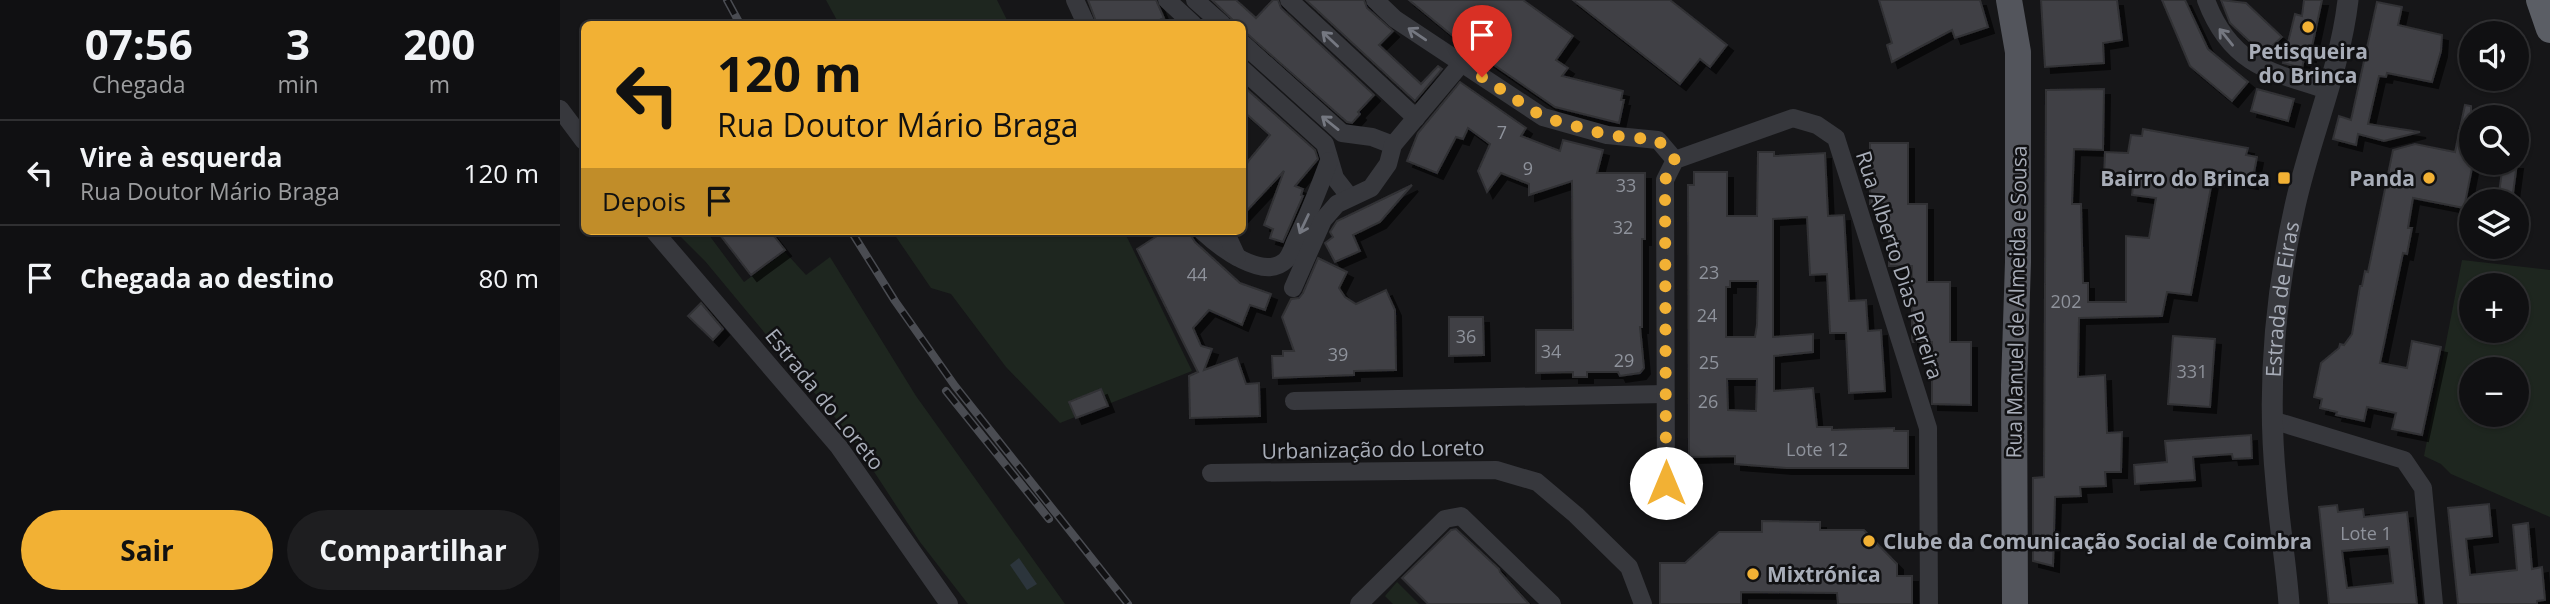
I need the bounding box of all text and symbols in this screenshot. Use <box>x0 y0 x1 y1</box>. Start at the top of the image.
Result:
pin <box>1452 5 1512 77</box>
text: 07:56 <box>85 15 193 72</box>
text: 3 <box>286 15 310 72</box>
text: 200 <box>403 15 475 72</box>
icon: arrive <box>1463 16 1501 54</box>
marker: Petisqueira do Brinca <box>2300 19 2316 35</box>
map controls <box>2459 21 2529 427</box>
button: sound <box>2459 21 2529 91</box>
one-way arrow <box>1408 27 1427 41</box>
one-way arrow <box>2219 29 2234 47</box>
one-way arrow <box>1322 30 1339 47</box>
place label: Petisqueira do Brinca <box>2248 37 2368 89</box>
text: 120 m <box>717 40 862 106</box>
icon: left <box>602 49 693 140</box>
text: Chegada <box>92 68 186 100</box>
text: min <box>277 68 319 100</box>
text: m <box>429 68 450 100</box>
text: Rua Doutor Mário Braga <box>717 103 1079 146</box>
button: search <box>2459 105 2529 175</box>
one-way arrow <box>1322 115 1340 131</box>
house number: 7 <box>1497 120 1507 144</box>
text: Vire à esquerda <box>80 139 282 175</box>
street label: Rua Manuel de Almeida e Sousa <box>1999 145 2033 459</box>
street label: Rua Alberto Dias Pereira <box>1850 147 1950 383</box>
icon: left <box>21 154 59 192</box>
text: 120 m <box>464 155 539 191</box>
house number: 9 <box>1523 156 1533 180</box>
place label: Bairro do Brinca <box>2100 164 2270 192</box>
place label: Panda <box>2349 164 2415 192</box>
marker: Bairro do Brinca <box>2276 170 2292 186</box>
marker: Panda <box>2421 170 2437 186</box>
house number: 33 <box>1616 173 1636 197</box>
text: Rua Doutor Mário Braga <box>80 175 340 207</box>
icon: arrive <box>700 182 738 220</box>
text: Depois <box>602 183 686 219</box>
button: layers <box>2459 189 2529 259</box>
one-way arrow <box>1297 213 1310 234</box>
house number: 32 <box>1613 215 1633 239</box>
street label: Estrada de Eiras <box>2259 219 2305 378</box>
icon: arrive <box>21 259 59 297</box>
text: Chegada ao destino <box>80 260 334 296</box>
text: 80 m <box>478 260 539 296</box>
house number: 23 <box>1699 260 1719 284</box>
house number: 44 <box>1187 262 1207 286</box>
button: + <box>2459 273 2529 343</box>
house number: 202 <box>2051 289 2081 313</box>
house number: 24 <box>1697 303 1717 327</box>
street label: Estrada do Loreto <box>759 322 891 476</box>
house number: 36 <box>1456 324 1476 348</box>
house number: 34 <box>1541 339 1561 363</box>
house number: 39 <box>1328 342 1348 366</box>
house number: 29 <box>1614 348 1634 372</box>
house number: 25 <box>1699 350 1719 374</box>
button: − <box>2459 357 2529 427</box>
house number: 331 <box>2177 359 2207 383</box>
house number: 26 <box>1698 389 1718 413</box>
street label: Urbanização do Loreto <box>1261 433 1485 465</box>
house number: Lote 12 <box>1786 437 1848 461</box>
position arrow <box>1629 446 1703 520</box>
button: Sair <box>21 510 273 590</box>
button: Compartilhar <box>287 510 539 590</box>
house number: Lote 1 <box>2340 521 2392 545</box>
place label: Clube da Comunicação Social de Coimbra <box>1883 527 2312 555</box>
marker: Clube da Comunicação Social de Coimbra <box>1861 533 1877 549</box>
place label: Mixtrónica <box>1767 560 1881 588</box>
marker: Mixtrónica <box>1745 566 1761 582</box>

